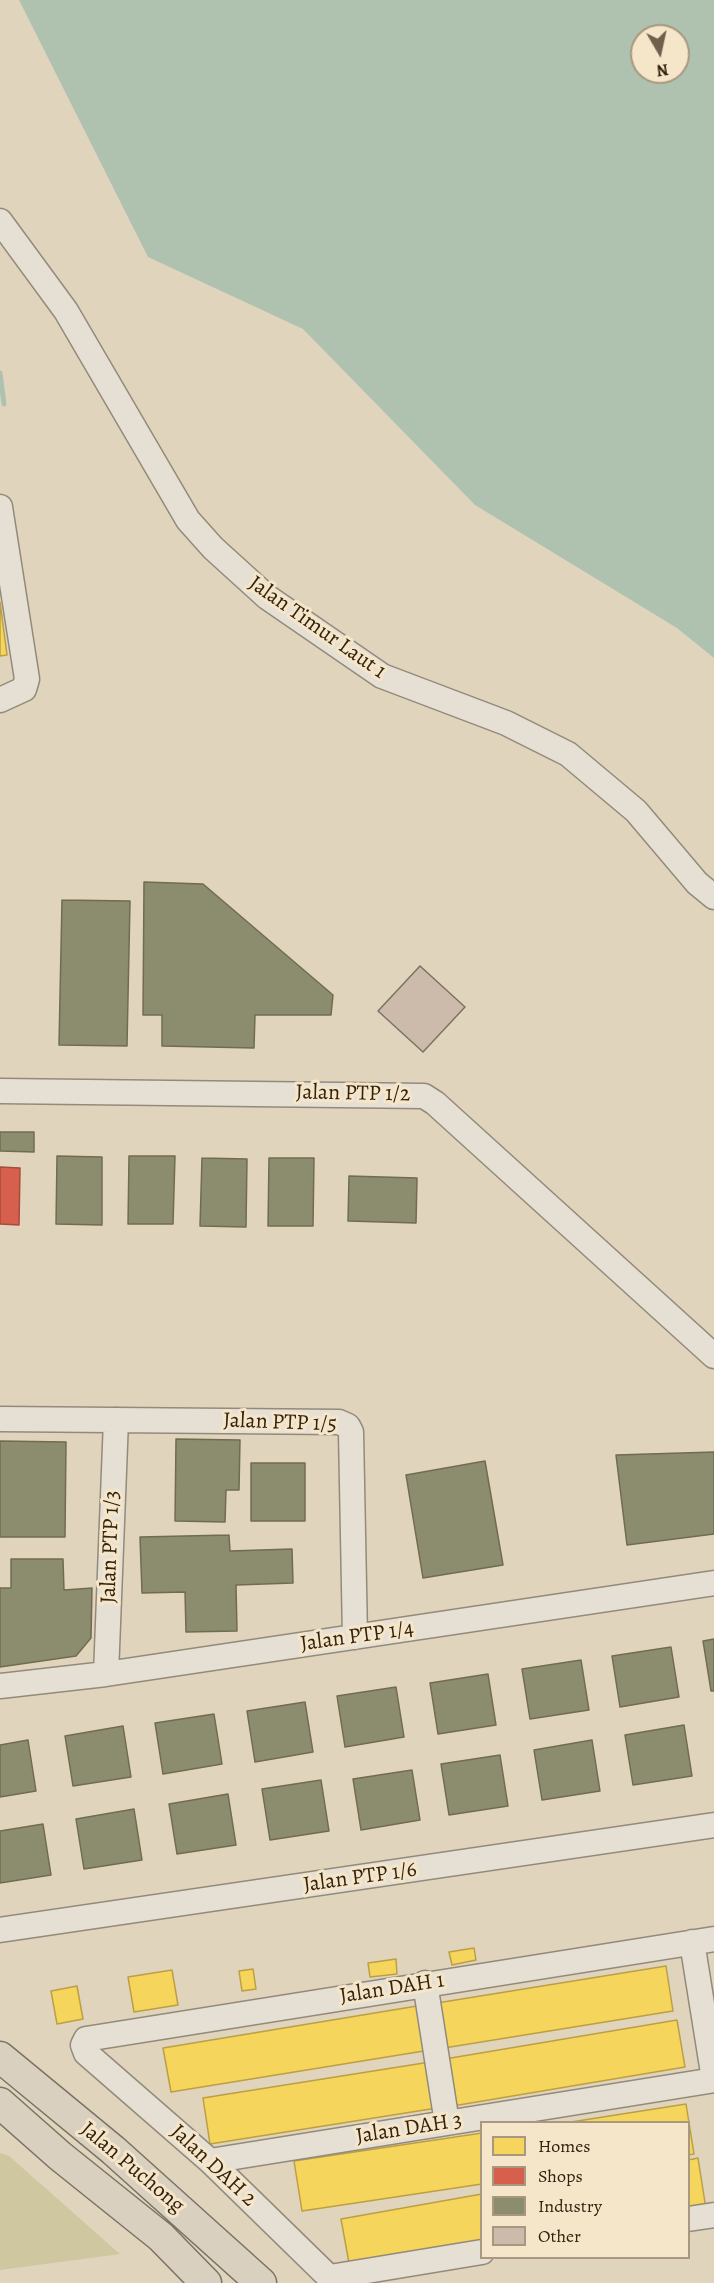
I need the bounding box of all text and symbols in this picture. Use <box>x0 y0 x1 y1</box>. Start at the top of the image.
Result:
north arrow <box>630 24 690 84</box>
text: N <box>655 58 670 82</box>
street label: Jalan Timur Laut 1 <box>243 571 391 685</box>
street label: Jalan PTP 1/2 <box>295 1080 411 1108</box>
street label: Jalan PTP 1/5 <box>223 1408 337 1438</box>
street label: Jalan PTP 1/3 <box>96 1490 126 1604</box>
street label: Jalan PTP 1/4 <box>299 1616 415 1658</box>
street label: Jalan PTP 1/6 <box>302 1857 418 1899</box>
street label: Jalan DAH 1 <box>338 1968 446 2010</box>
street label: Jalan DAH 3 <box>354 2108 464 2150</box>
street label: Jalan Puchong <box>75 2117 189 2219</box>
street label: Jalan DAH 2 <box>164 2119 262 2213</box>
legend <box>480 2121 690 2259</box>
text: Homes <box>538 2134 590 2158</box>
text: Shops <box>538 2164 583 2188</box>
text: Industry <box>538 2194 602 2218</box>
text: Other <box>538 2224 581 2248</box>

